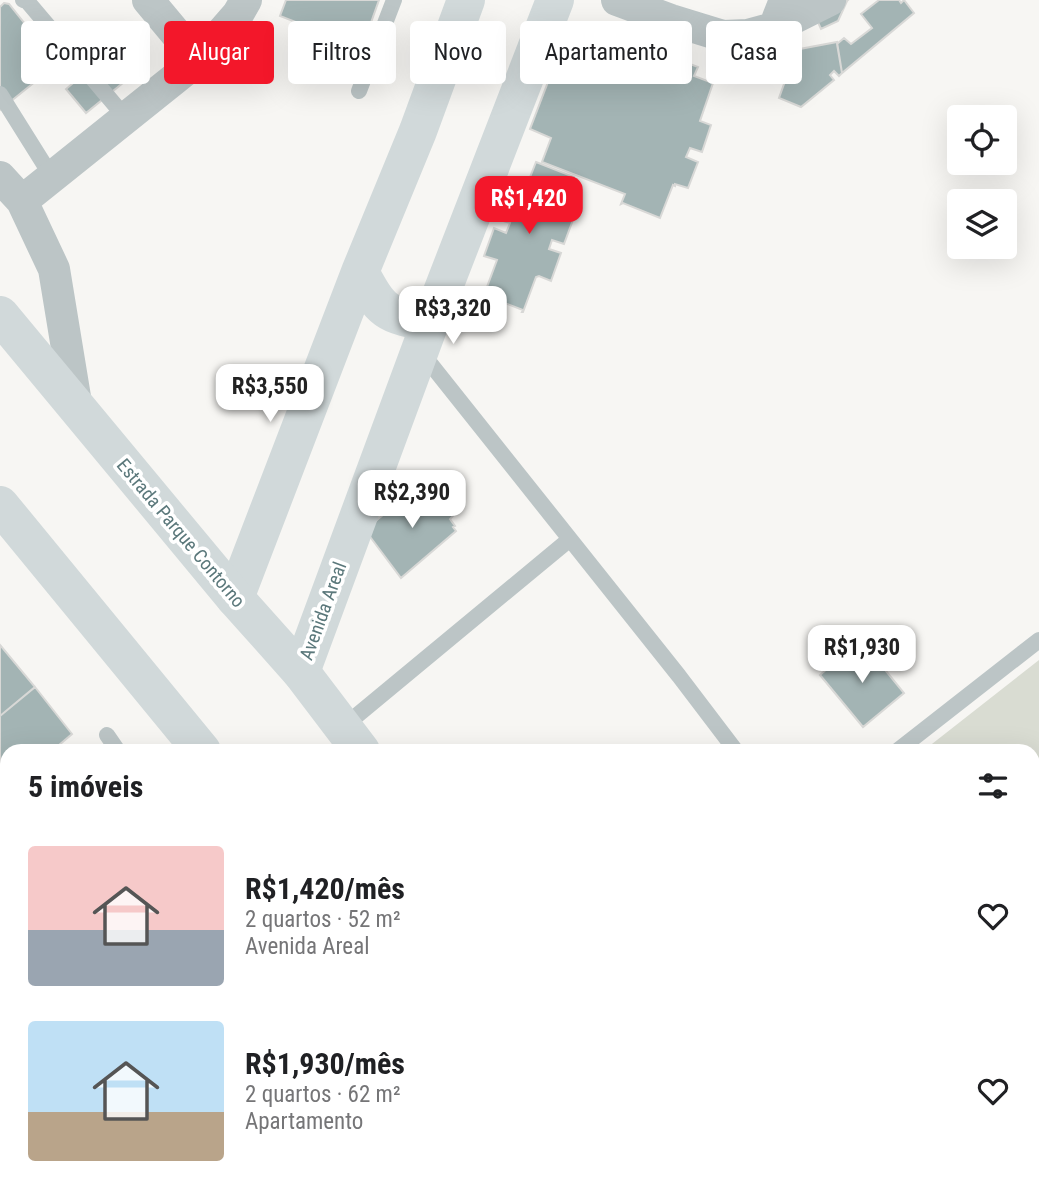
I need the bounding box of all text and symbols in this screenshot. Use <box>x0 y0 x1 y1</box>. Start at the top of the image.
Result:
chip: Comprar <box>21 21 150 84</box>
chip: Alugar <box>164 21 274 84</box>
chip: Filtros <box>288 21 396 84</box>
chip: Novo <box>410 21 506 84</box>
chip: Apartamento <box>520 21 692 84</box>
chip: Casa <box>706 21 802 84</box>
map controls <box>947 105 1017 259</box>
button: locate <box>947 105 1017 175</box>
pin: R$1,420 <box>464 176 594 236</box>
text: R$1,420 <box>491 185 567 212</box>
button: layers <box>947 189 1017 259</box>
pin: R$3,320 <box>388 286 518 346</box>
text: R$3,320 <box>415 295 491 322</box>
pin: R$3,550 <box>205 364 335 424</box>
text: R$3,550 <box>232 373 308 400</box>
street label: Estrada Parque Contorno <box>112 454 250 612</box>
pin: R$2,390 <box>347 470 477 530</box>
text: R$2,390 <box>374 479 450 506</box>
street label: Avenida Areal <box>295 559 351 663</box>
pin: R$1,930 <box>797 626 927 685</box>
text: R$1,930 <box>824 634 900 661</box>
icon: filters <box>974 767 1012 805</box>
text: 5 imóveis <box>28 769 143 804</box>
text: R$1,420/mês <box>245 871 405 906</box>
icon: home <box>84 874 168 958</box>
icon: heart <box>974 897 1012 935</box>
text: 2 quartos · 52 m² <box>245 906 401 933</box>
text: Avenida Areal <box>245 933 369 960</box>
text: R$1,930/mês <box>245 1046 405 1081</box>
icon: home <box>84 1049 168 1133</box>
icon: heart <box>974 1072 1012 1110</box>
text: 2 quartos · 62 m² <box>245 1081 401 1108</box>
text: Apartamento <box>245 1108 363 1135</box>

